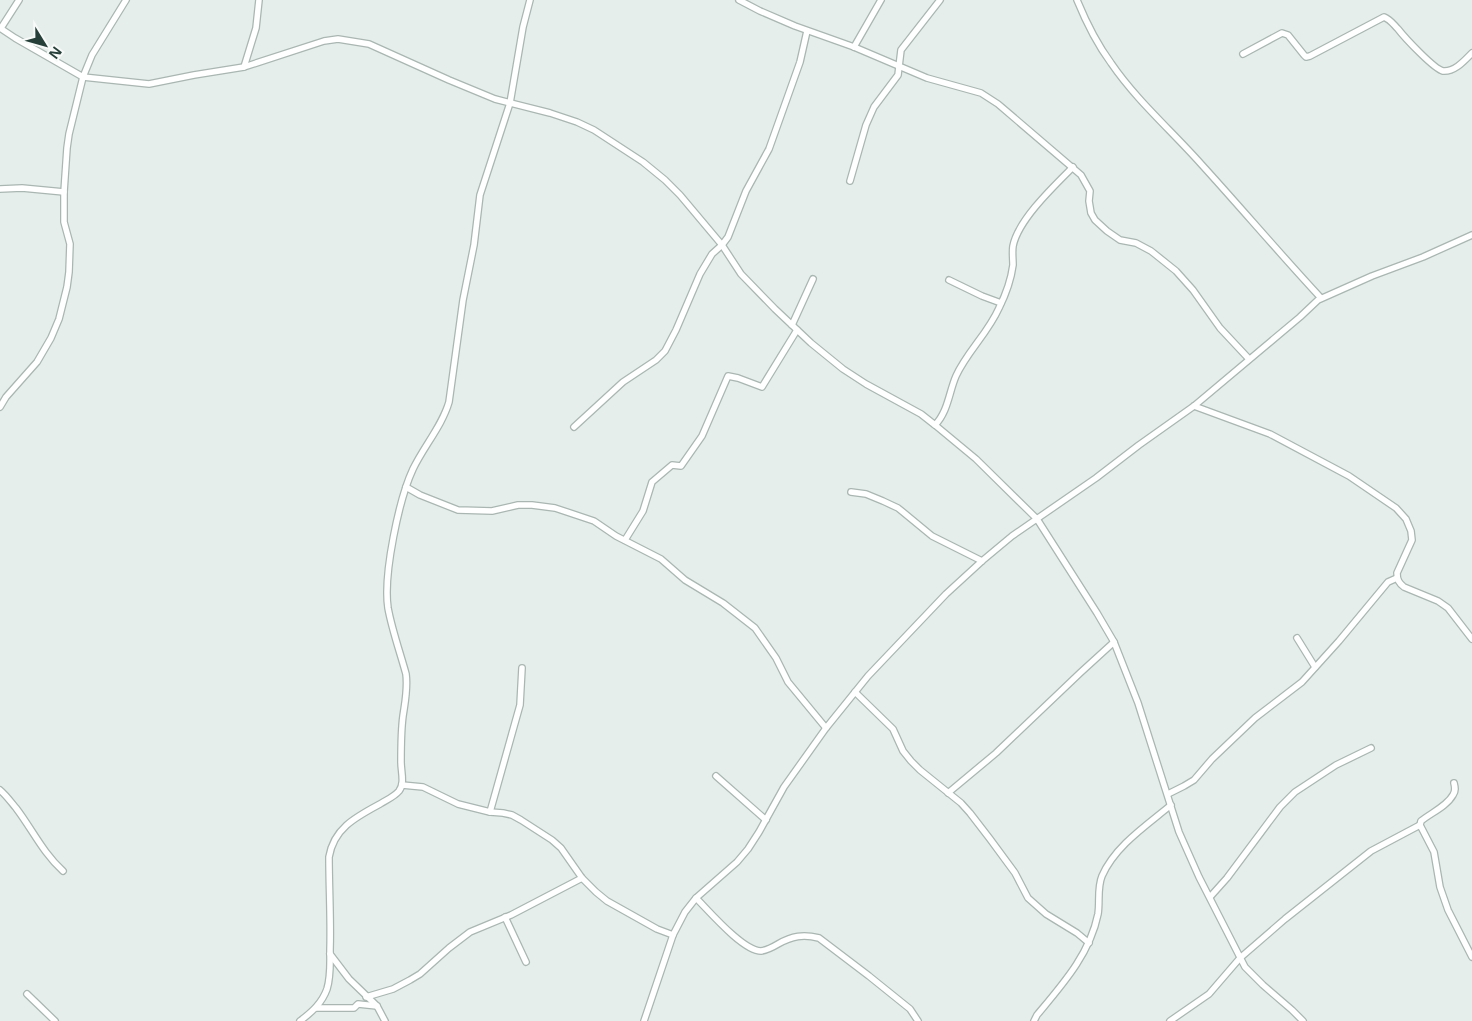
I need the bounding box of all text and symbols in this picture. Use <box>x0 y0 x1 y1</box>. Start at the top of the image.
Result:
north arrow <box>20 20 70 70</box>
text: N <box>45 43 67 63</box>

